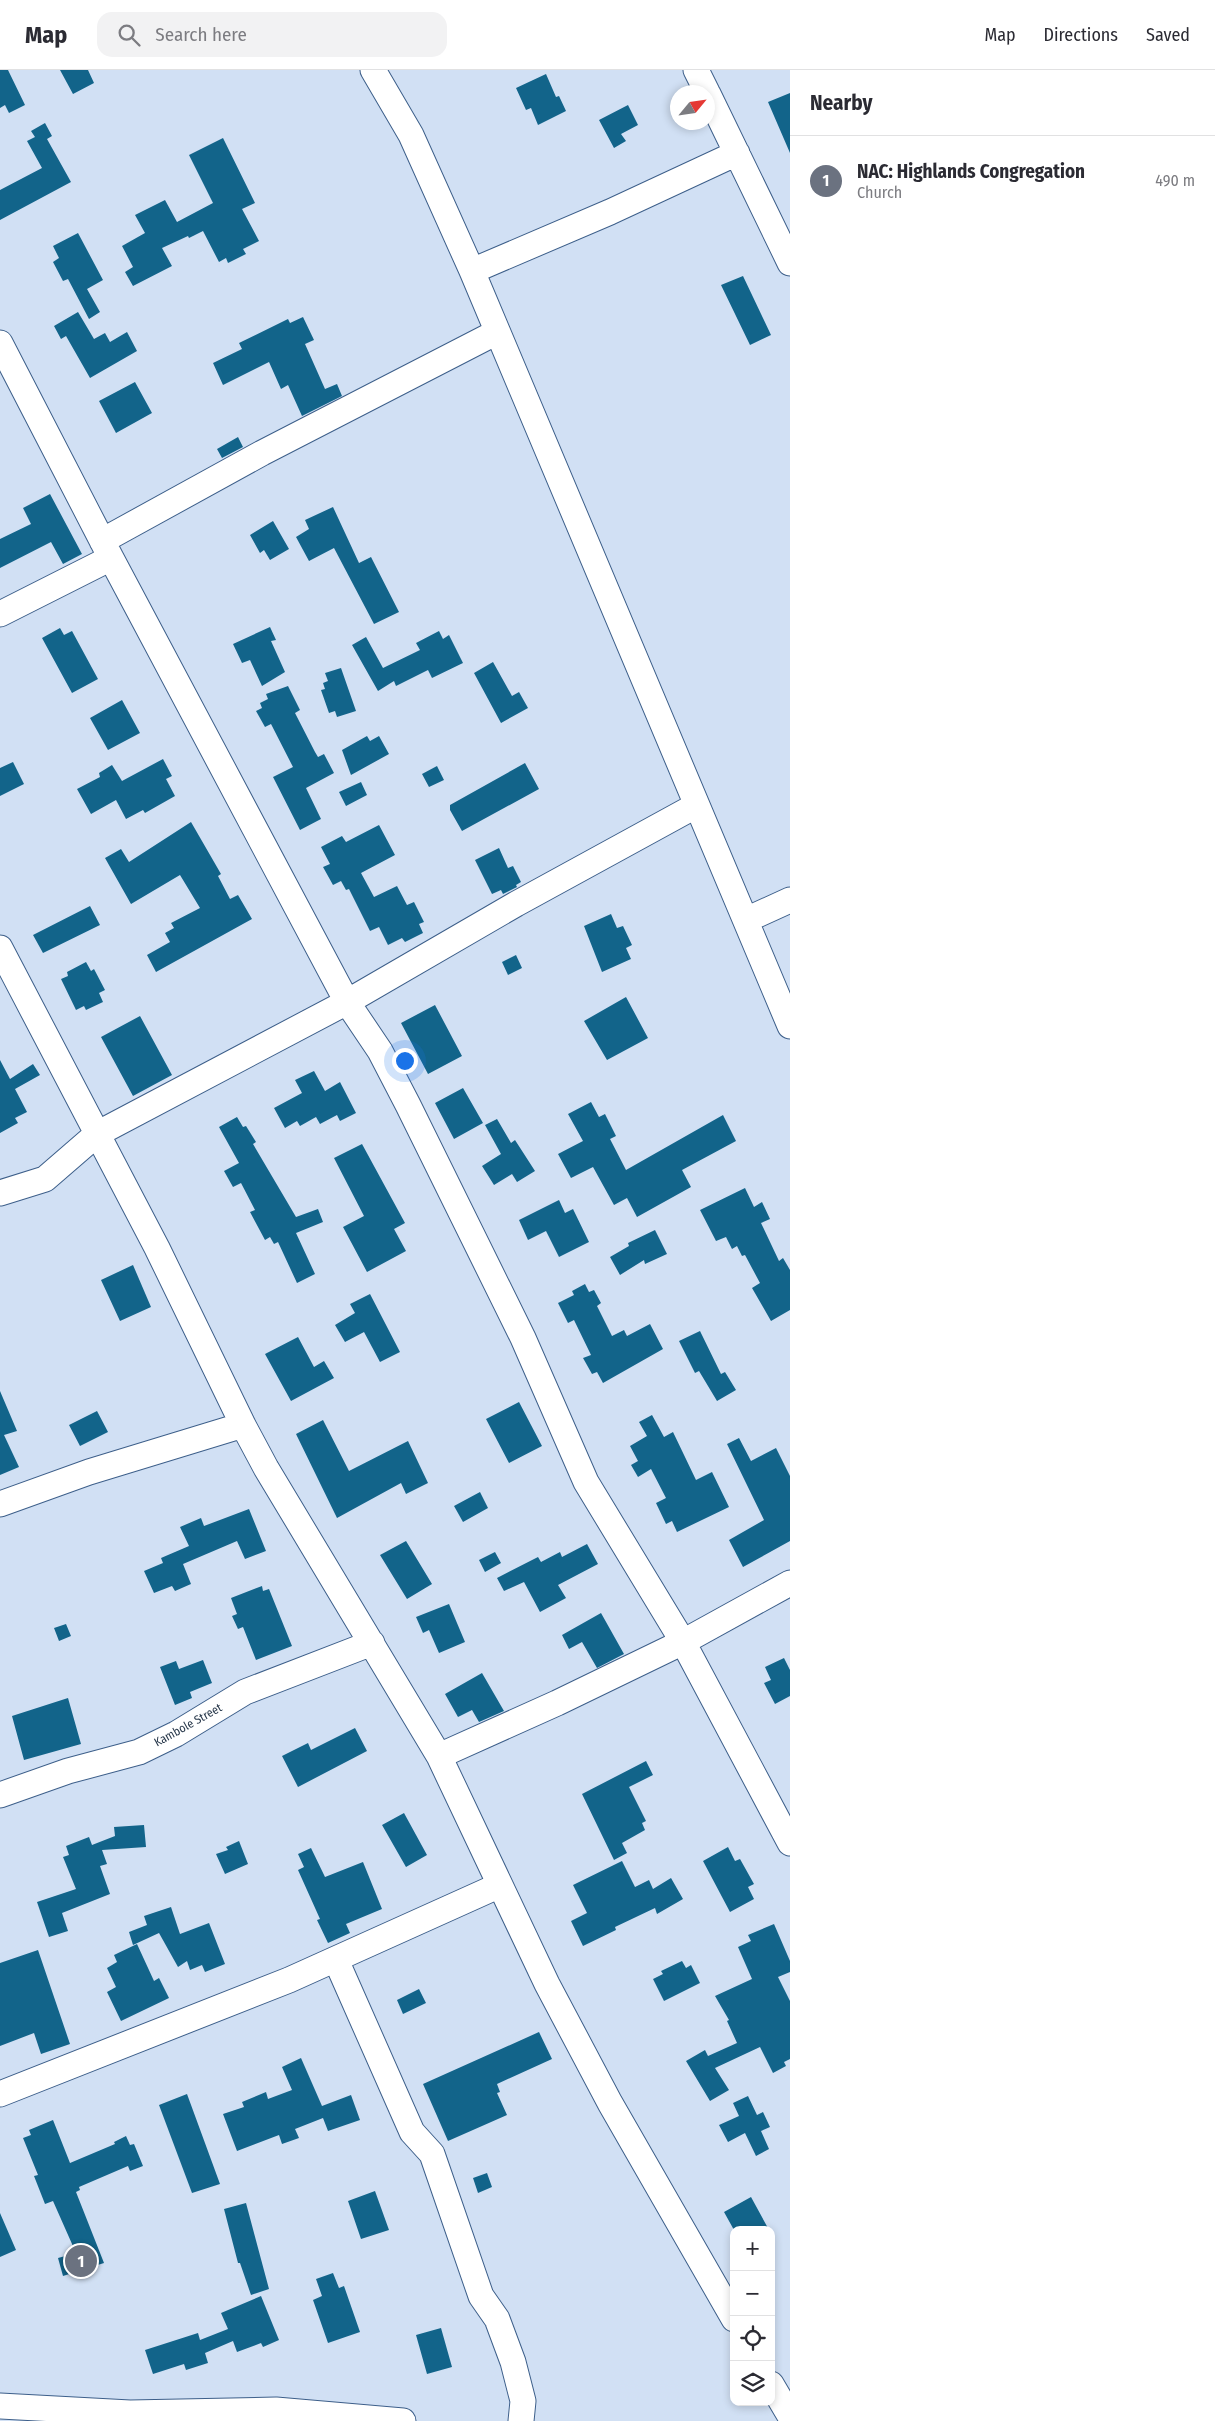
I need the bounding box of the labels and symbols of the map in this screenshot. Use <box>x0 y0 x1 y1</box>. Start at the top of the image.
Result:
north arrow <box>670 85 715 130</box>
your location <box>392 1048 418 1074</box>
street label: Kambole Street <box>152 1701 224 1749</box>
pin: 1 <box>65 2242 97 2280</box>

